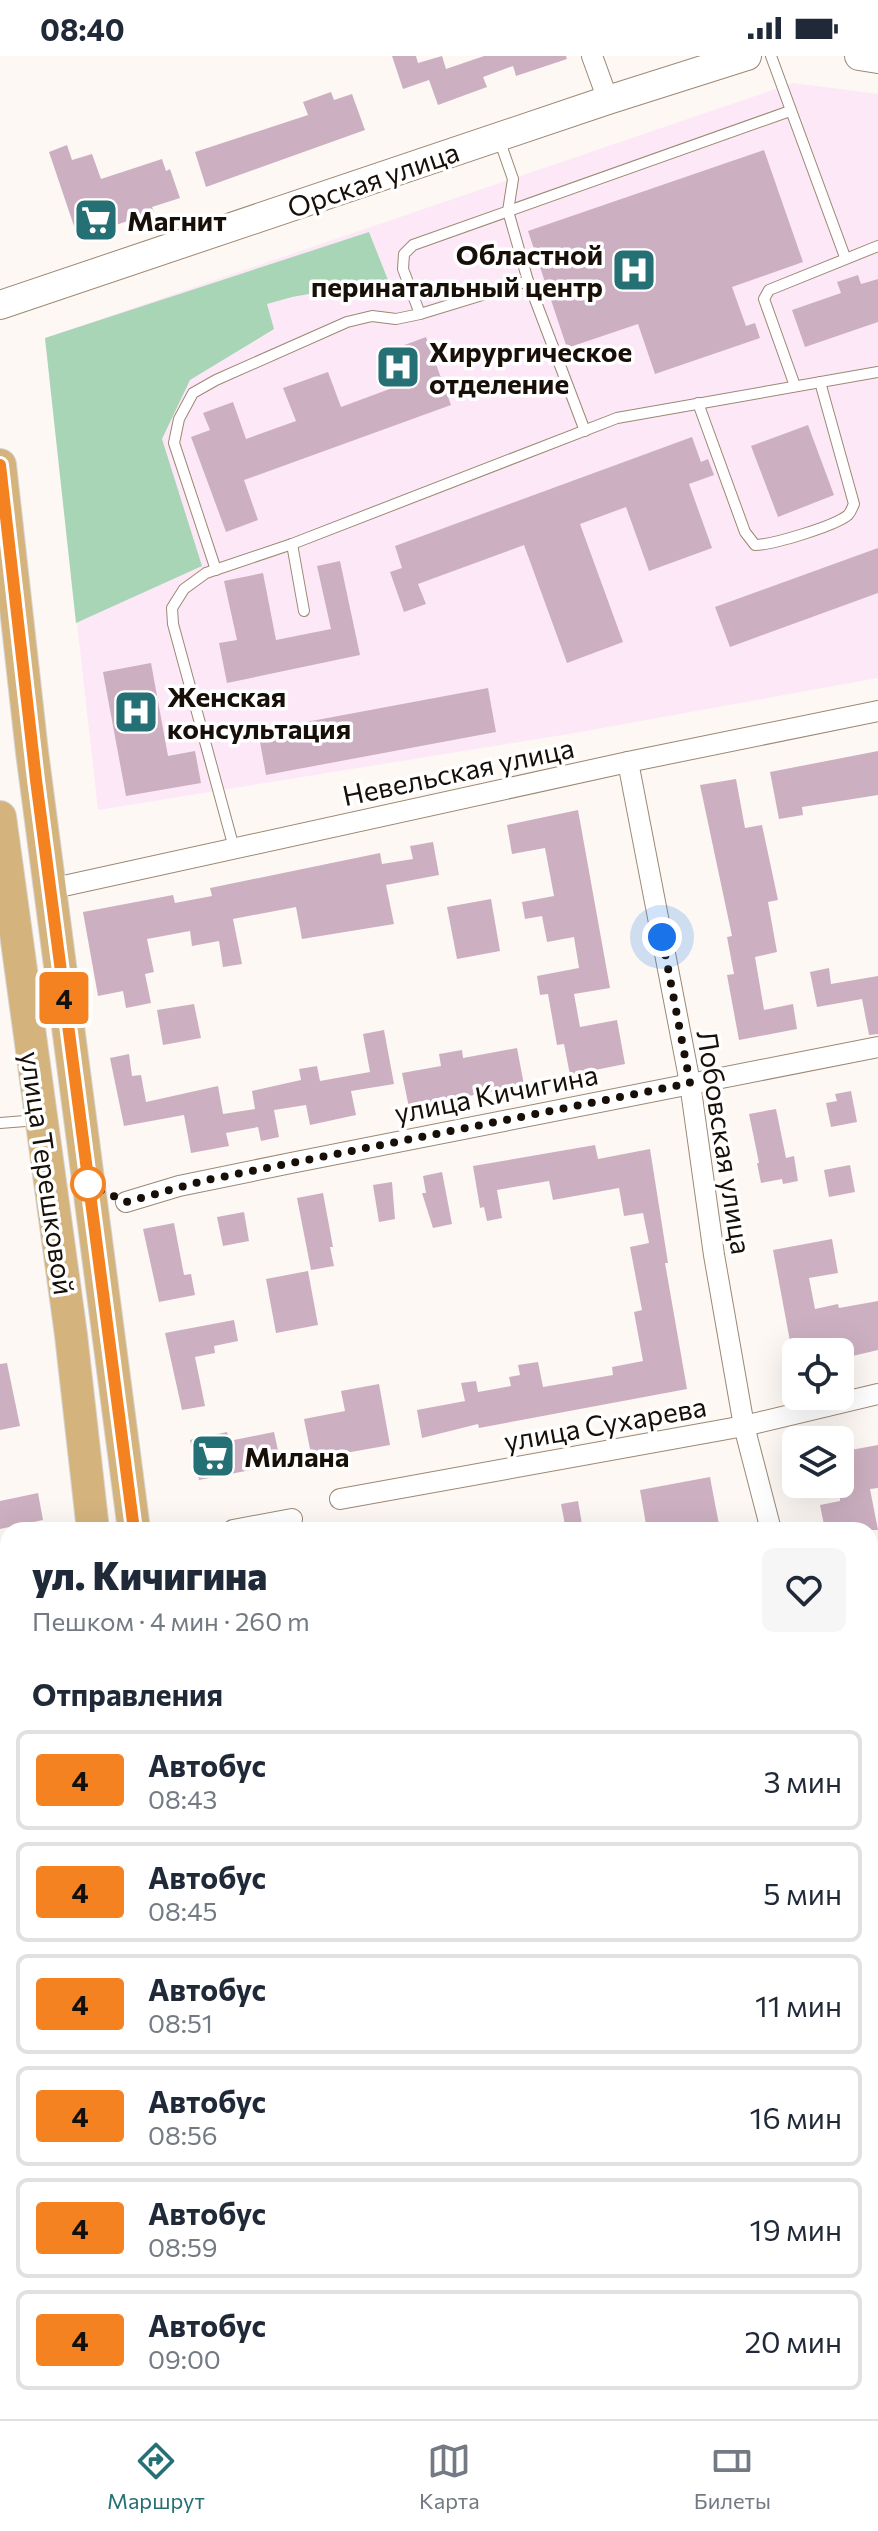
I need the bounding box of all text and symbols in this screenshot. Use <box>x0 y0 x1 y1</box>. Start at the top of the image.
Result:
text: 08:40 <box>40 10 125 47</box>
street label: Орская улица <box>283 134 463 224</box>
supermarket icon: Магнит <box>72 196 120 244</box>
place label: Магнит <box>127 203 227 237</box>
place label: Областной перинатальный центр <box>311 237 603 303</box>
hospital icon: Областной перинатальный центр <box>610 246 658 294</box>
place label: Хирургическое отделение <box>429 334 632 400</box>
hospital icon: Хирургическое отделение <box>374 343 422 391</box>
place label: Женская консультация <box>167 679 351 745</box>
hospital icon: Женская консультация <box>112 688 160 736</box>
street label: Невельская улица <box>339 730 577 812</box>
your location <box>642 917 682 957</box>
line badge: 4 <box>38 972 90 1024</box>
text: 4 <box>55 981 73 1015</box>
street label: Лобовская улица <box>691 1028 759 1256</box>
street label: улица Терешковой <box>14 1049 82 1297</box>
street label: улица Кичигина <box>391 1057 601 1129</box>
unlabelled marker <box>71 1167 105 1201</box>
map controls <box>782 1338 854 1498</box>
button: locate <box>782 1338 854 1410</box>
street label: улица Сухарева <box>501 1388 709 1458</box>
button: layers <box>782 1426 854 1498</box>
supermarket icon: Милана <box>189 1432 237 1480</box>
place label: Милана <box>244 1439 349 1473</box>
button: heart <box>762 1548 846 1632</box>
text: ул. Кичигина <box>32 1551 267 1598</box>
text: Пешком · 4 мин · 260 m <box>32 1605 310 1636</box>
text: Отправления <box>32 1675 223 1712</box>
text: Автобус <box>148 1746 266 1783</box>
text: 3 мин <box>763 1762 842 1799</box>
text: 4 <box>71 1763 89 1797</box>
text: 08:43 <box>148 1783 217 1814</box>
text: Автобус <box>148 1858 266 1895</box>
text: 5 мин <box>763 1874 842 1911</box>
text: 4 <box>71 1875 89 1909</box>
text: 08:45 <box>148 1895 217 1926</box>
text: Автобус <box>148 1970 266 2007</box>
text: 11 мин <box>755 1986 842 2023</box>
text: 4 <box>71 1987 89 2021</box>
text: 08:51 <box>148 2007 213 2038</box>
text: Автобус <box>148 2082 266 2119</box>
text: 16 мин <box>750 2098 842 2135</box>
text: 4 <box>71 2099 89 2133</box>
text: 08:56 <box>148 2119 218 2150</box>
text: Автобус <box>148 2194 266 2231</box>
text: 19 мин <box>750 2210 842 2247</box>
text: 4 <box>71 2211 89 2245</box>
text: 08:59 <box>148 2231 218 2262</box>
text: Автобус <box>148 2306 266 2343</box>
text: 20 мин <box>744 2322 842 2359</box>
text: 4 <box>71 2323 89 2357</box>
text: 09:00 <box>148 2343 221 2374</box>
tab: Маршрут <box>107 2439 205 2514</box>
tab: Карта <box>419 2439 480 2514</box>
tab: Билеты <box>694 2439 771 2514</box>

